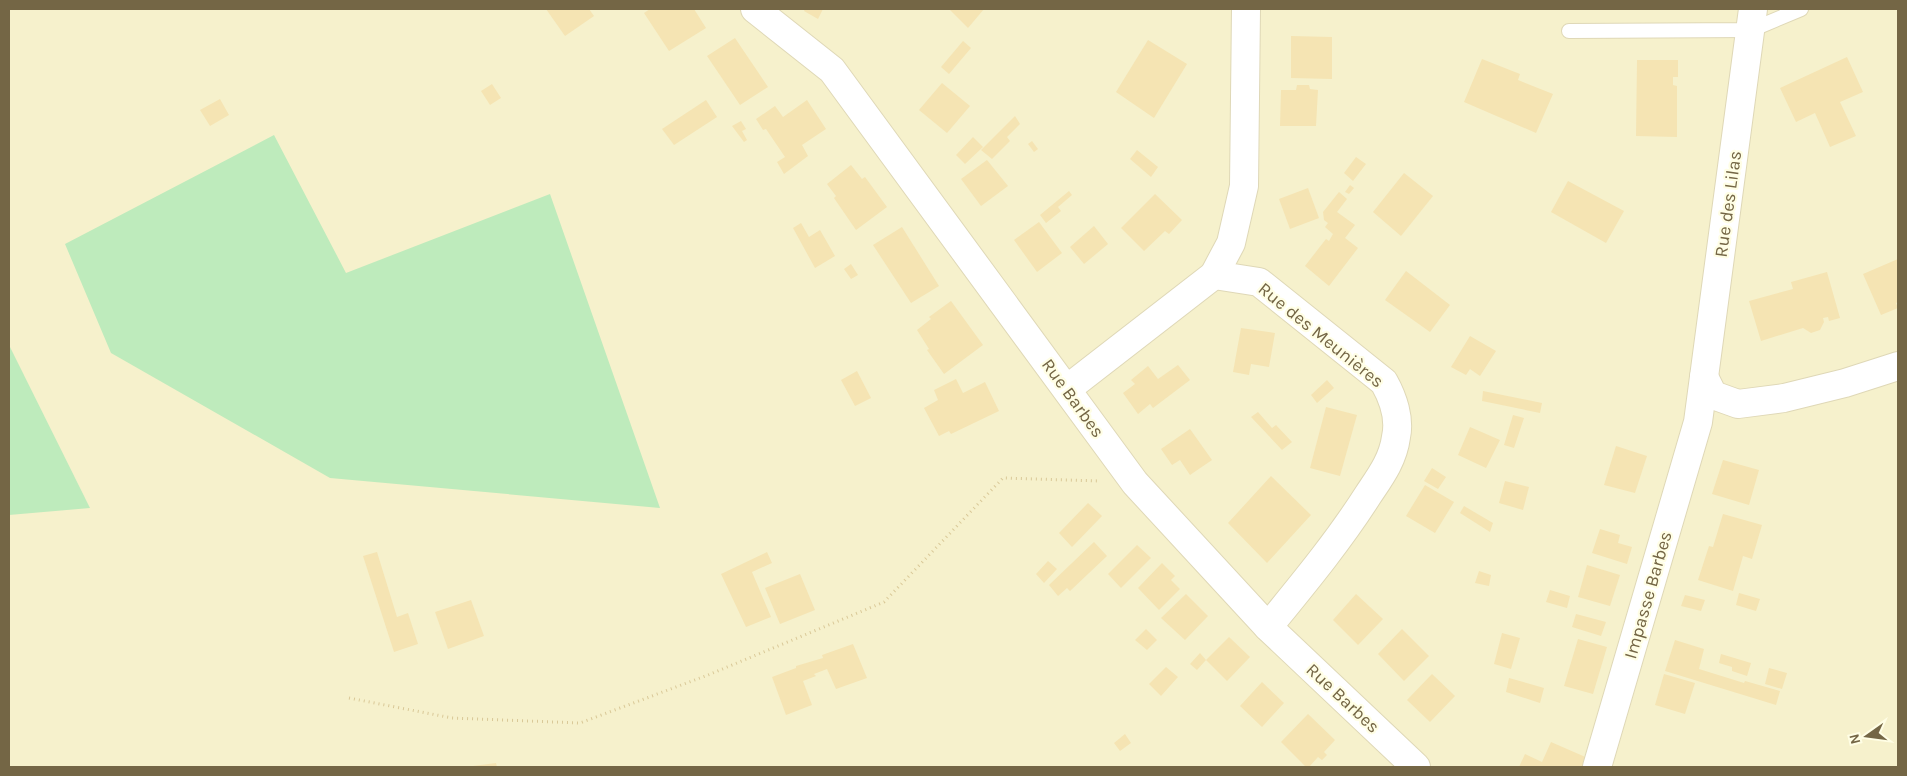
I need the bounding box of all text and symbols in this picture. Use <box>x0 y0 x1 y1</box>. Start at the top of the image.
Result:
street label: Rue des Lilas <box>1710 149 1746 259</box>
street label: Rue des Meunières <box>1254 278 1388 392</box>
street label: Rue Barbes <box>1037 354 1109 442</box>
street label: Impasse Barbes <box>1619 529 1677 661</box>
street label: Rue Barbes <box>1302 658 1384 738</box>
north arrow <box>1842 711 1892 761</box>
text: N <box>1845 732 1864 746</box>

